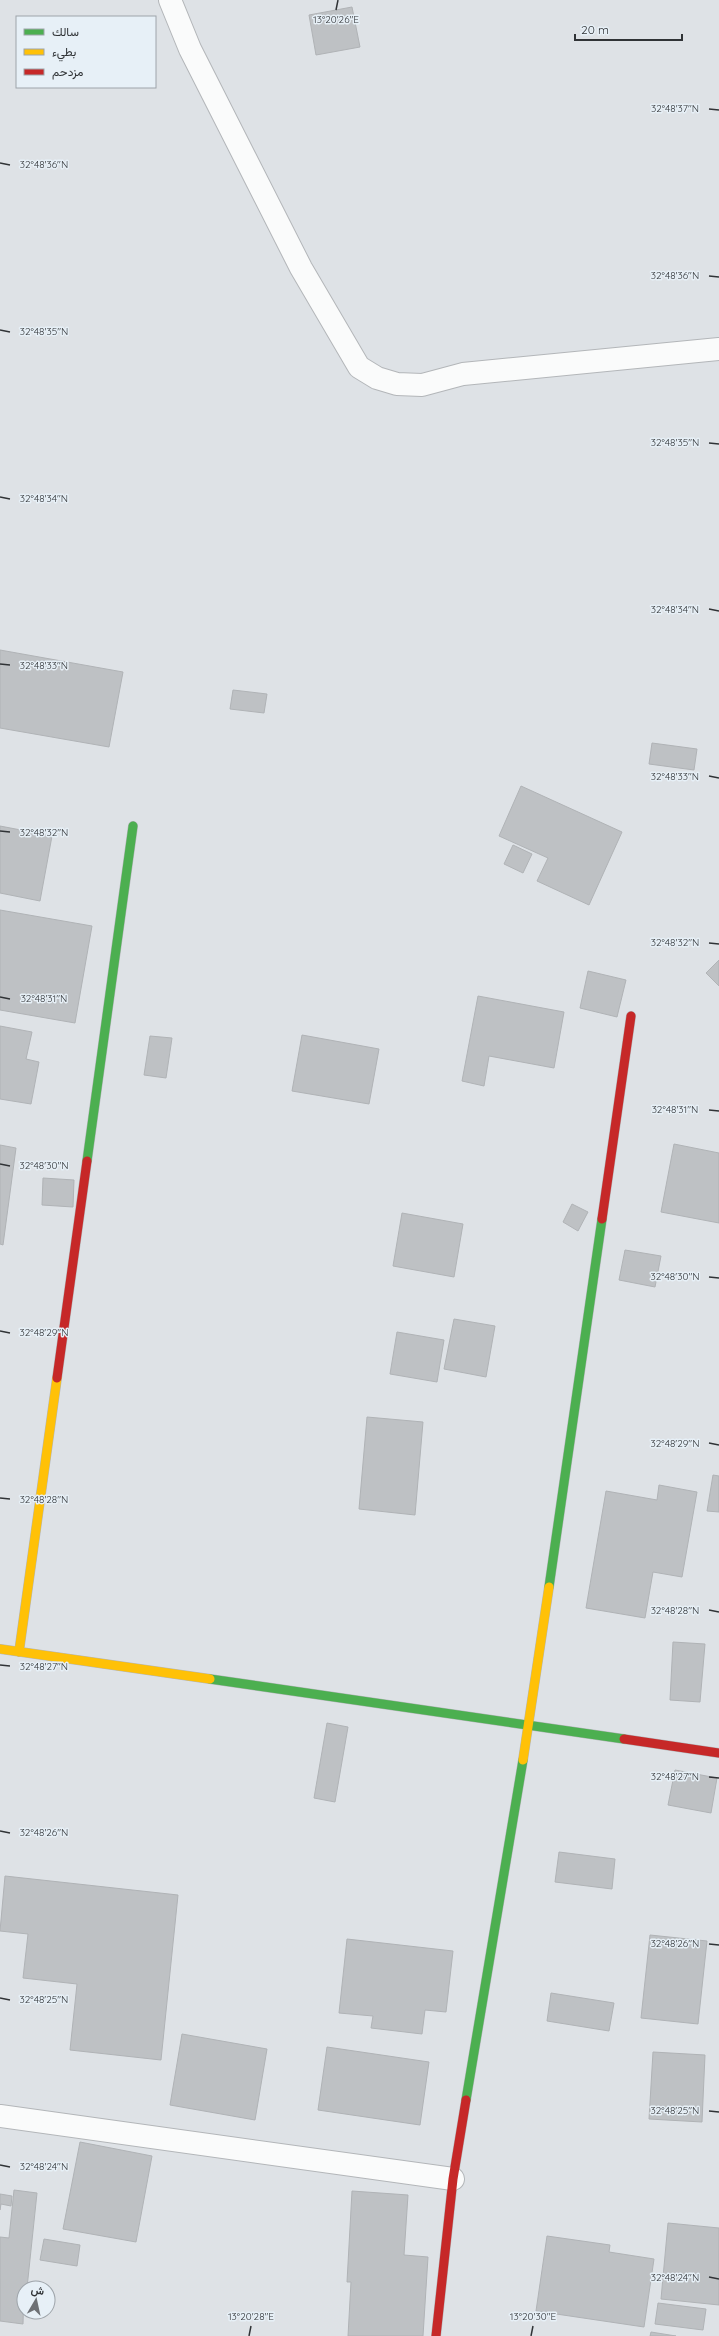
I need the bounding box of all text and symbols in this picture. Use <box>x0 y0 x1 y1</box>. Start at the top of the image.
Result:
text: 13°20'26"E <box>313 13 359 26</box>
legend <box>16 16 156 88</box>
scale bar <box>575 16 682 42</box>
text: 20 m <box>581 22 609 37</box>
text: سالك <box>52 24 79 39</box>
text: بطيء <box>52 44 76 62</box>
text: مزدحم <box>52 64 83 80</box>
text: 32°48'37"N <box>651 102 699 115</box>
text: 32°48'36"N <box>20 158 68 171</box>
text: 32°48'36"N <box>651 269 699 282</box>
text: 32°48'35"N <box>20 325 68 338</box>
text: 32°48'35"N <box>651 436 699 449</box>
text: 32°48'34"N <box>20 492 68 505</box>
text: 32°48'34"N <box>651 603 699 616</box>
text: 32°48'33"N <box>20 659 68 672</box>
text: 32°48'33"N <box>651 770 699 783</box>
text: 32°48'32"N <box>20 826 68 839</box>
text: 32°48'32"N <box>651 936 699 949</box>
text: 32°48'31"N <box>21 992 67 1005</box>
text: 32°48'31"N <box>652 1103 698 1116</box>
text: 32°48'30"N <box>20 1159 69 1172</box>
text: 32°48'30"N <box>651 1270 700 1283</box>
text: 32°48'29"N <box>20 1326 68 1339</box>
text: 32°48'29"N <box>651 1437 699 1450</box>
text: 32°48'28"N <box>20 1493 68 1506</box>
text: 32°48'28"N <box>651 1604 699 1617</box>
text: 32°48'27"N <box>20 1660 68 1673</box>
text: 32°48'27"N <box>651 1770 699 1783</box>
text: 32°48'26"N <box>20 1826 68 1839</box>
text: 32°48'26"N <box>651 1937 699 1950</box>
text: 32°48'25"N <box>20 1993 68 2006</box>
text: 32°48'25"N <box>651 2104 699 2117</box>
text: 32°48'24"N <box>20 2160 68 2173</box>
text: 32°48'24"N <box>651 2271 699 2284</box>
north arrow <box>16 2280 56 2320</box>
text: ش <box>30 2282 45 2298</box>
text: 13°20'28"E <box>228 2310 274 2323</box>
text: 13°20'30"E <box>510 2310 557 2323</box>

